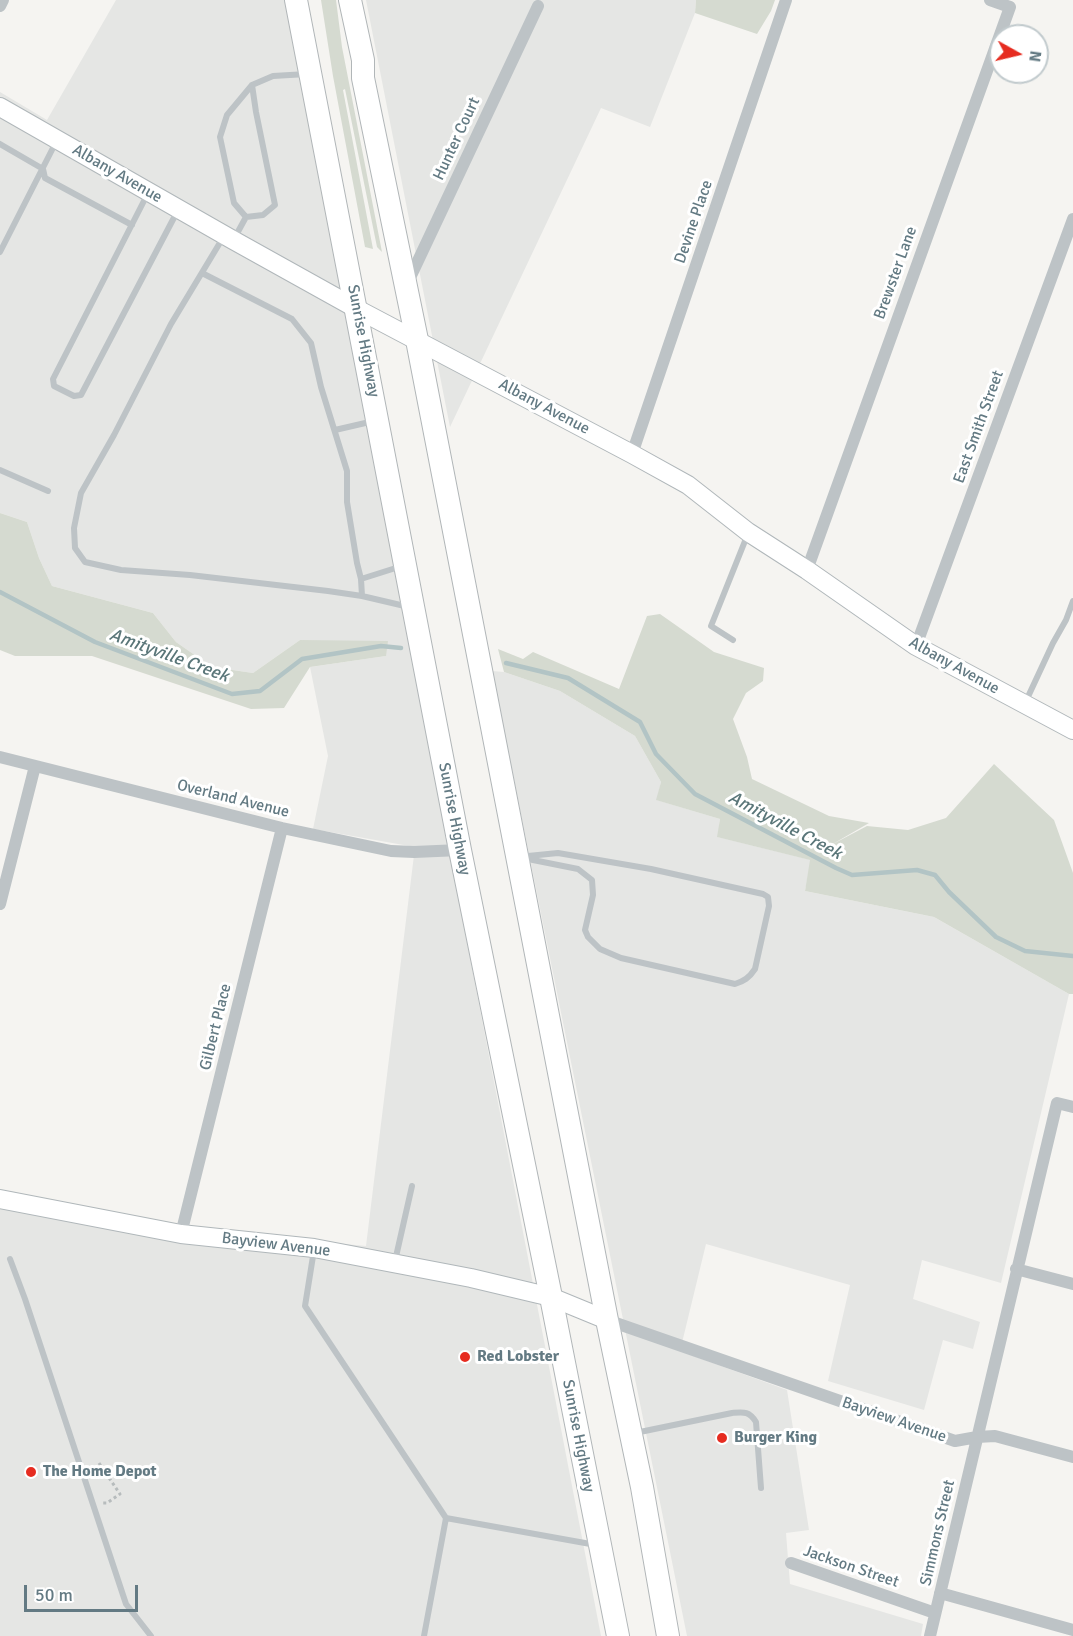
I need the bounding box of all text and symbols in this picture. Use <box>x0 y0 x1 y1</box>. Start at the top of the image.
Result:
north arrow <box>989 24 1049 84</box>
text: N <box>1024 49 1046 63</box>
street label: Hunter Court <box>429 94 485 184</box>
street label: Albany Avenue <box>69 141 165 207</box>
street label: Devine Place <box>671 178 717 266</box>
street label: Brewster Lane <box>870 224 922 322</box>
street label: Sunrise Highway <box>343 283 383 399</box>
street label: East Smith Street <box>950 368 1008 486</box>
street label: Albany Avenue <box>495 375 593 439</box>
water label: Amityville Creek <box>107 624 231 688</box>
street label: Albany Avenue <box>905 633 1003 699</box>
street label: Sunrise Highway <box>434 761 474 877</box>
street label: Overland Avenue <box>175 776 291 822</box>
water label: Amityville Creek <box>725 787 845 865</box>
street label: Gilbert Place <box>196 982 236 1072</box>
street label: Bayview Avenue <box>221 1229 331 1261</box>
place label: Red Lobster <box>477 1347 559 1367</box>
marker: Red Lobster <box>458 1350 472 1364</box>
street label: Sunrise Highway <box>558 1378 598 1494</box>
street label: Bayview Avenue <box>839 1393 949 1447</box>
place label: Burger King <box>734 1428 817 1448</box>
marker: Burger King <box>715 1431 729 1445</box>
place label: The Home Depot <box>43 1462 157 1482</box>
marker: The Home Depot <box>24 1465 38 1479</box>
street label: Simmons Street <box>917 1478 959 1588</box>
street label: Jackson Street <box>801 1542 901 1592</box>
scale bar <box>27 1573 141 1611</box>
text: 50 m <box>35 1584 73 1606</box>

